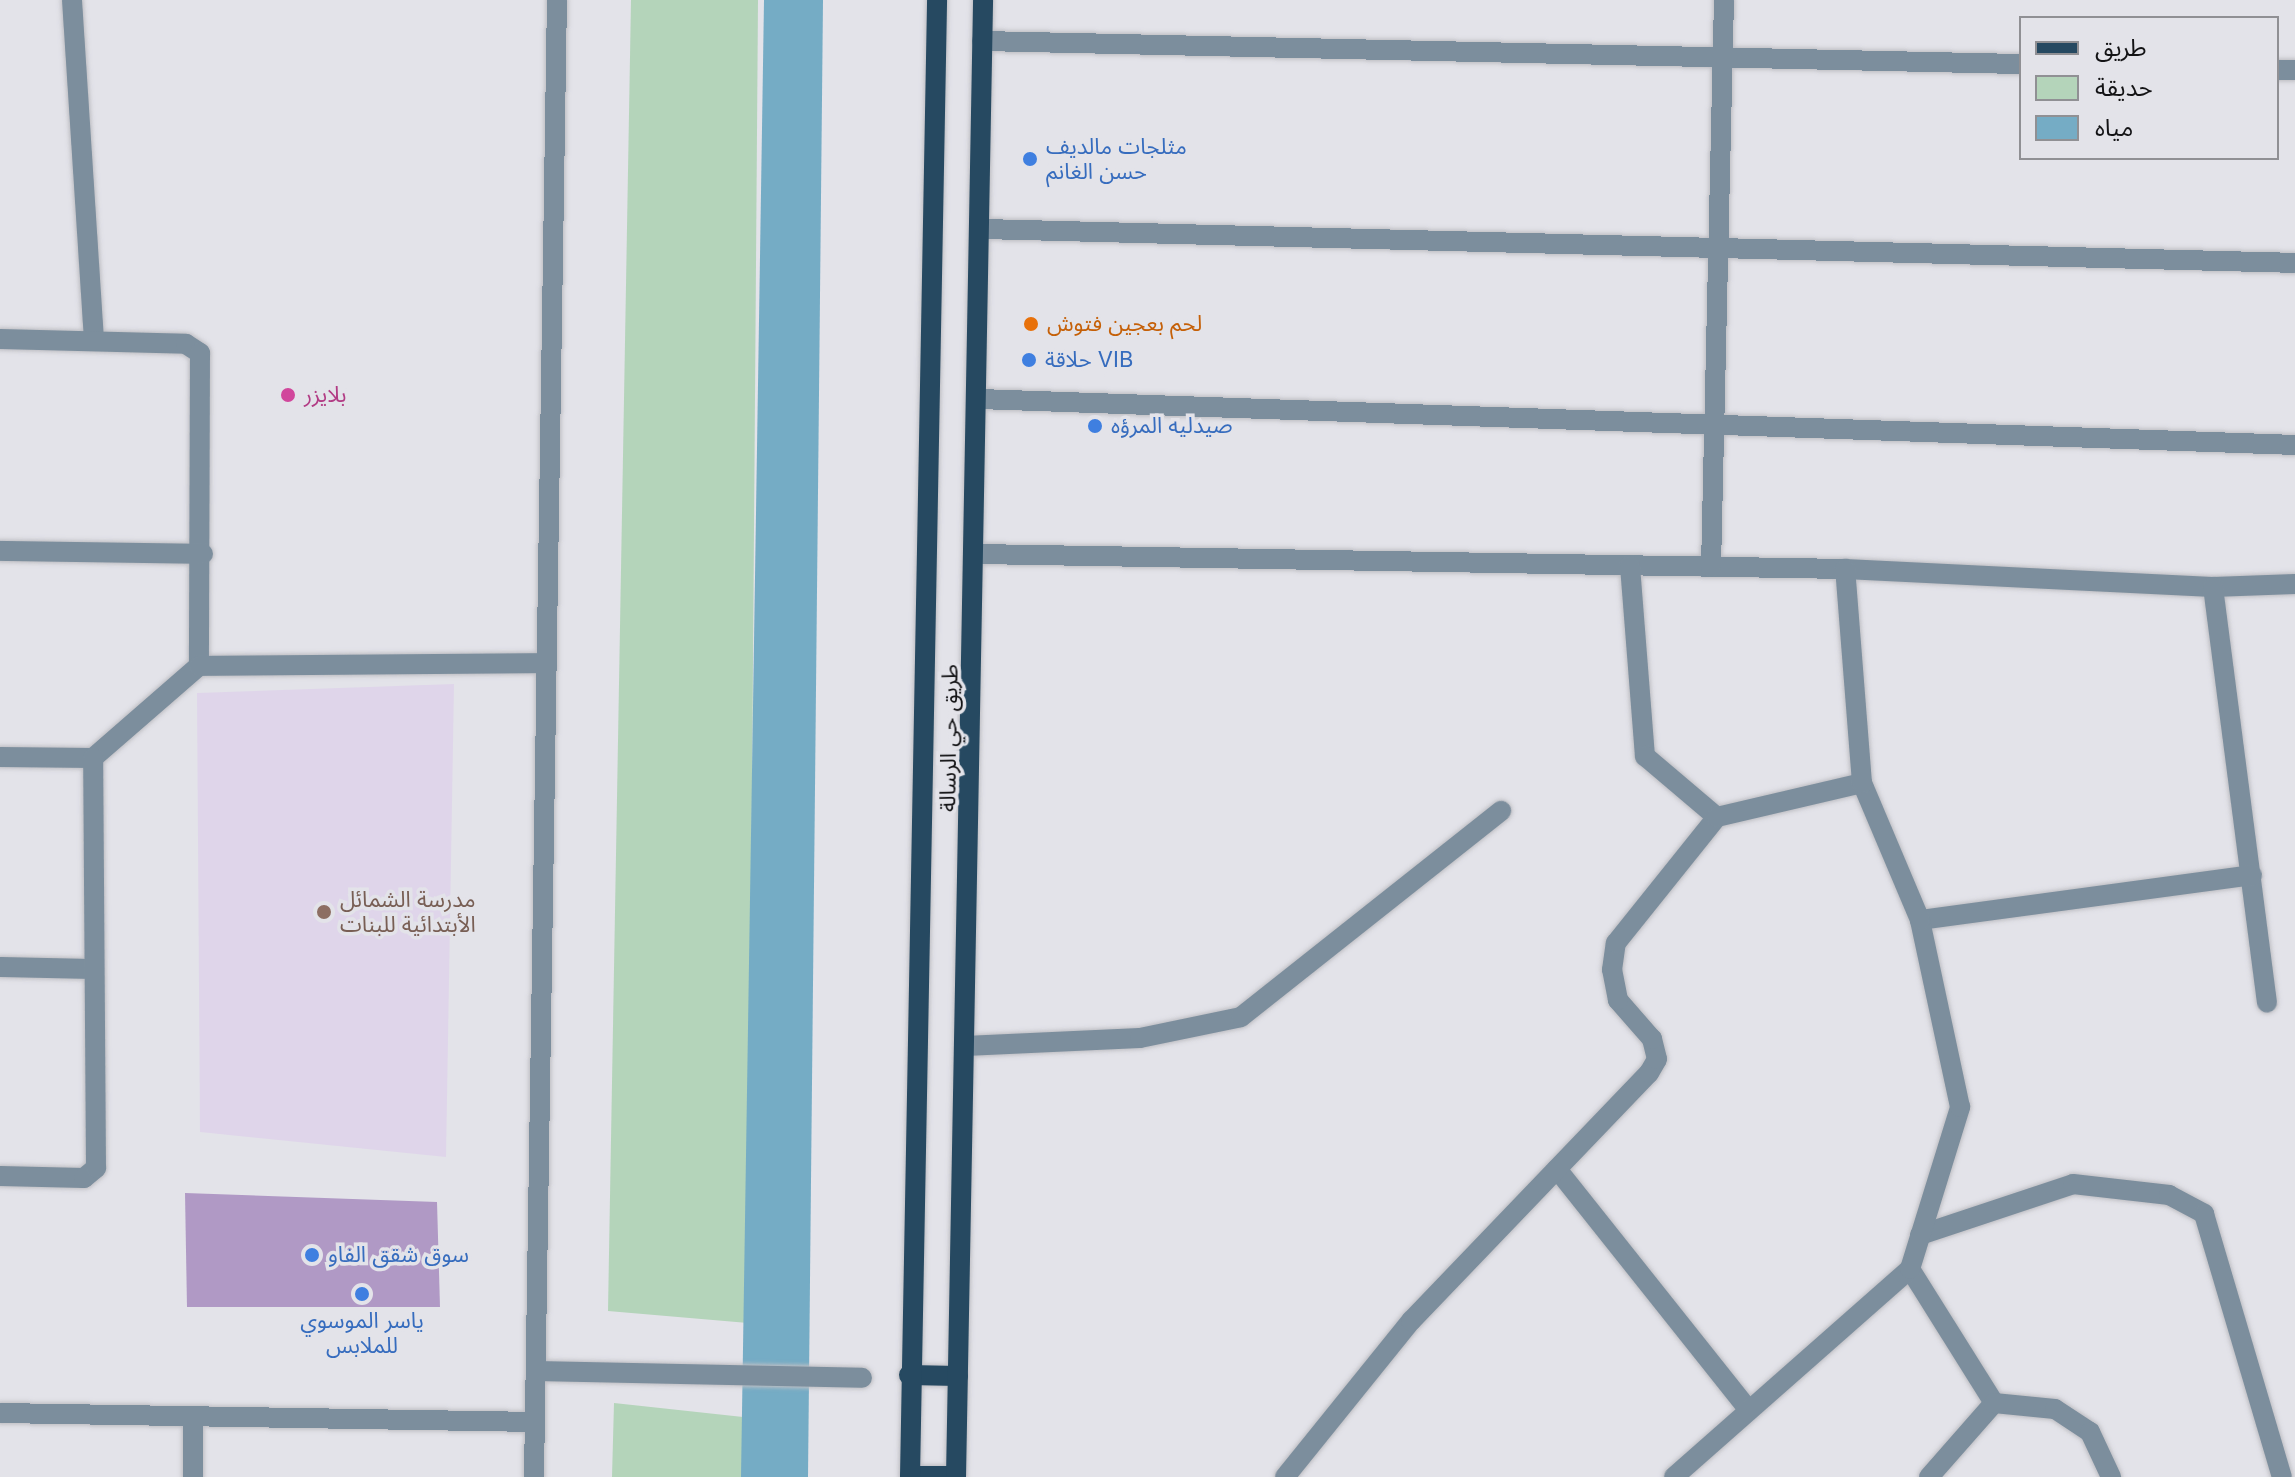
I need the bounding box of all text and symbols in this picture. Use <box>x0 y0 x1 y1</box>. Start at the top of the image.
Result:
legend <box>2019 16 2279 160</box>
text: طريق <box>2095 33 2147 62</box>
text: حديقة <box>2095 73 2153 102</box>
text: مياه <box>2095 113 2133 142</box>
place label: مثلجات مالديف حسن الغانم <box>1046 133 1187 184</box>
marker: مثلجات مالديف حسن الغانم <box>1021 150 1039 168</box>
place label: لحم بعجين فتوش <box>1047 311 1202 337</box>
marker: لحم بعجين فتوش <box>1022 315 1040 333</box>
place label: حلاقة VIB <box>1045 347 1133 373</box>
marker: حلاقة VIB <box>1020 351 1038 369</box>
place label: بلايزر <box>304 382 346 408</box>
marker: بلايزر <box>279 386 297 404</box>
place label: صيدليه المرؤه <box>1111 413 1233 439</box>
marker: صيدليه المرؤه <box>1086 417 1104 435</box>
street label: طريق حي الرسالة <box>935 664 963 812</box>
place label: مدرسة الشمائل الأبتدائية للبنات <box>340 886 476 938</box>
marker: مدرسة الشمائل الأبتدائية للبنات <box>315 903 333 921</box>
place label: سوق شقق الفاو <box>328 1242 469 1268</box>
marker: سوق شقق الفاو <box>303 1246 321 1264</box>
marker: ياسر الموسوي للملابس <box>353 1285 371 1303</box>
place label: ياسر الموسوي للملابس <box>300 1307 424 1358</box>

